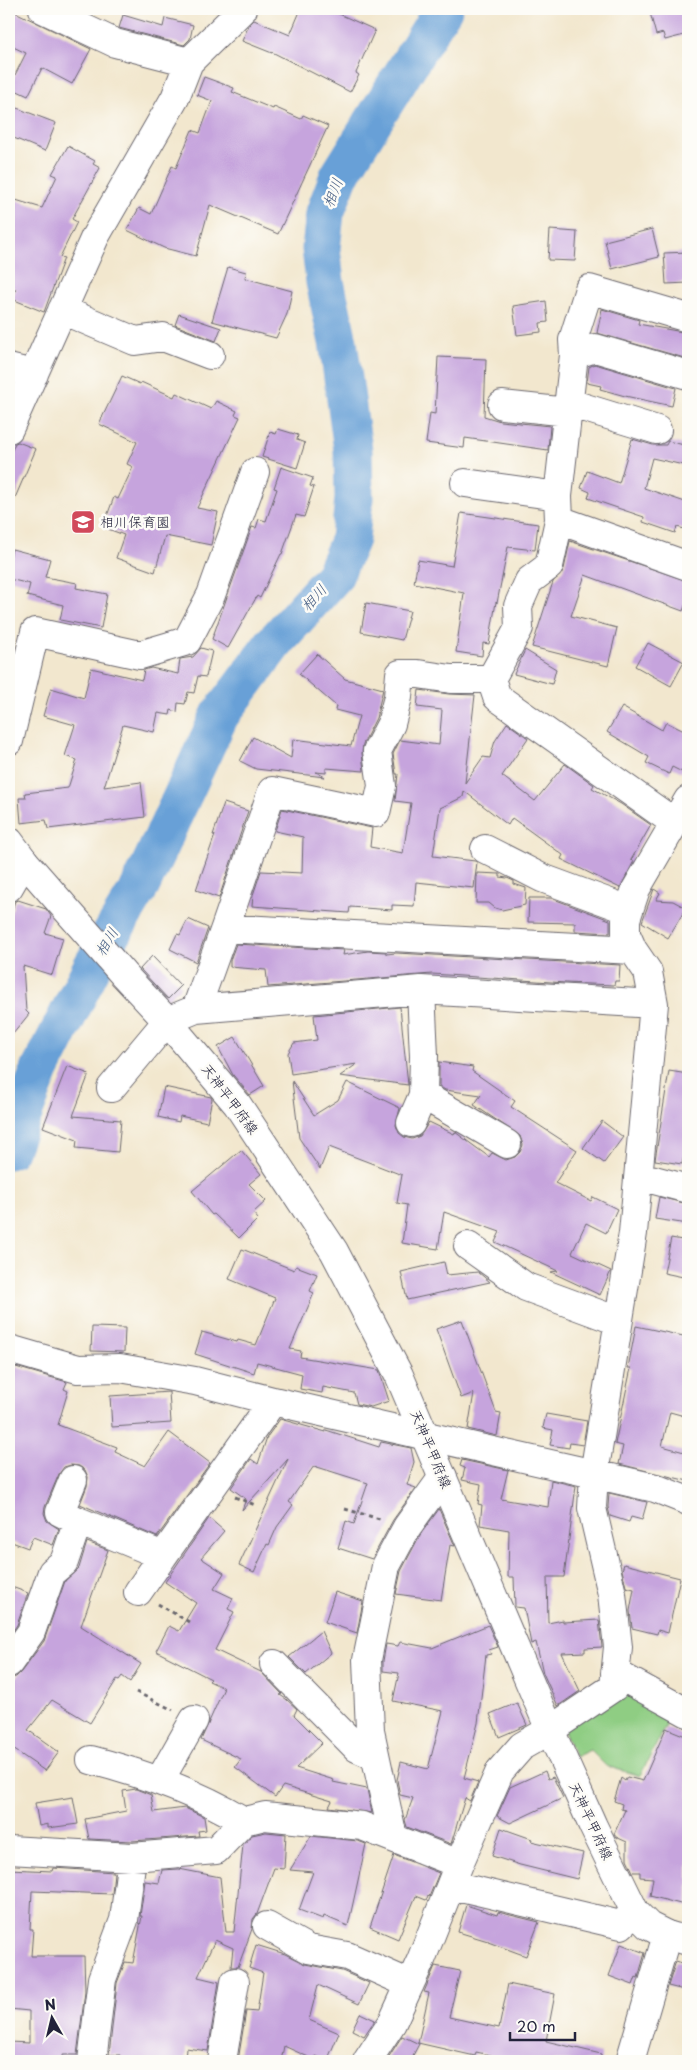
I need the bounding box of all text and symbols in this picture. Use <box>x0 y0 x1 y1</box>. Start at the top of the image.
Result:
water label: 相川 <box>315 174 348 211</box>
school or university icon: 相川保育園 <box>70 509 96 535</box>
place label: 相川保育園 <box>100 511 170 532</box>
water label: 相川 <box>294 578 331 616</box>
water label: 相川 <box>88 922 123 960</box>
street label: 天神平甲府線 <box>197 1059 264 1139</box>
street label: 天神平甲府線 <box>405 1406 458 1492</box>
street label: 天神平甲府線 <box>564 1778 619 1863</box>
north arrow <box>28 1992 78 2042</box>
text: N <box>43 1993 57 2016</box>
scale bar <box>510 2010 574 2042</box>
text: 20 m <box>517 2014 556 2037</box>

